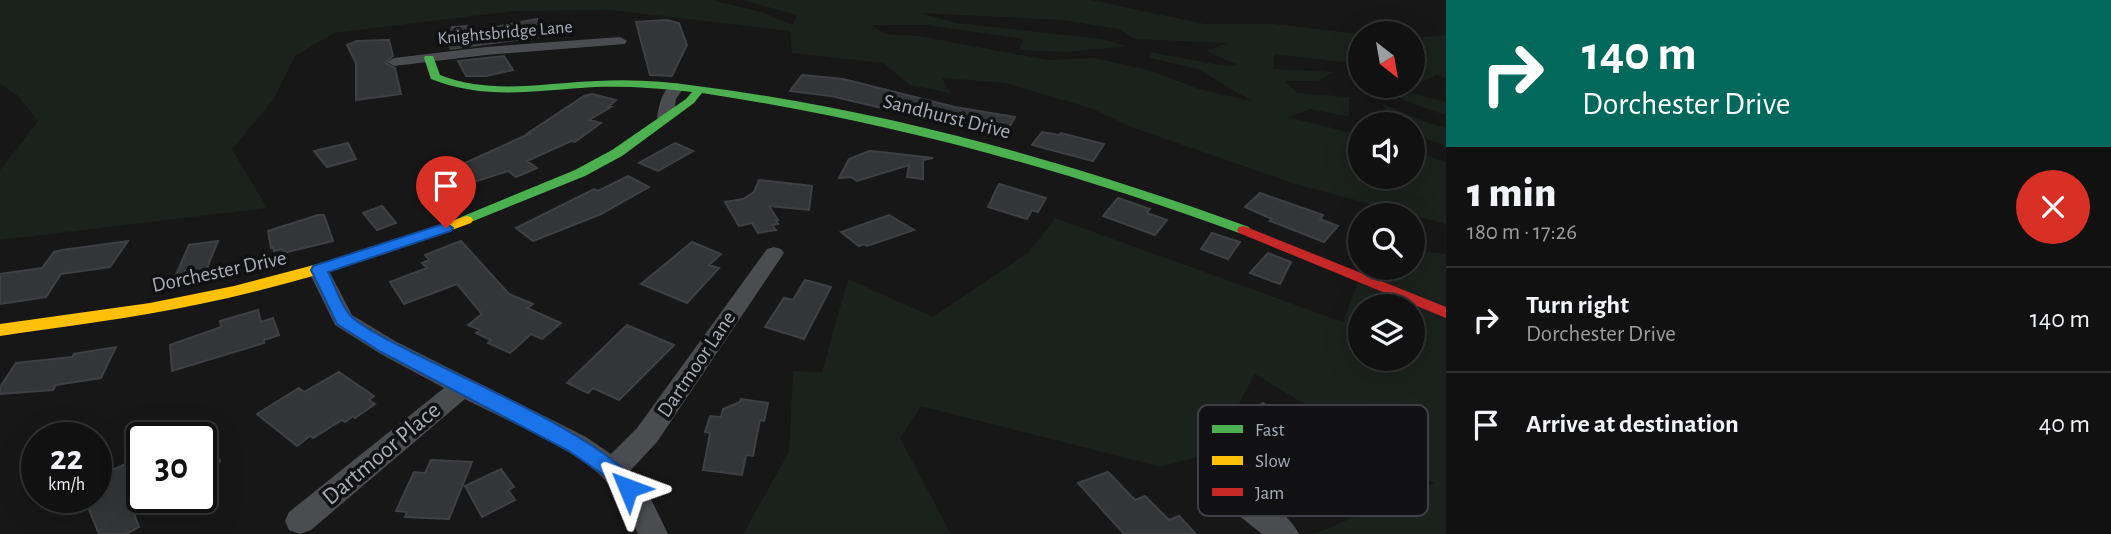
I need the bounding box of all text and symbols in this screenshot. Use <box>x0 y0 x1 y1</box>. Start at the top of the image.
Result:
street label: Knightsbridge Lane <box>437 18 573 48</box>
north arrow <box>1348 21 1424 98</box>
map controls <box>1348 21 1425 371</box>
icon: right <box>1467 28 1558 119</box>
text: 140 m <box>1582 30 1697 79</box>
text: Dorchester Drive <box>1582 88 1791 120</box>
street label: Sandhurst Drive <box>881 91 1013 142</box>
button: sound <box>1348 112 1425 189</box>
pin <box>416 156 476 228</box>
icon: arrive <box>427 167 465 205</box>
button: close <box>2016 170 2090 244</box>
text: 1 min <box>1467 172 1556 214</box>
button: search <box>1348 203 1425 280</box>
text: 180 m · 17:26 <box>1467 221 1577 244</box>
street label: Dorchester Drive <box>150 247 288 296</box>
text: Turn right <box>1526 292 1629 318</box>
button: layers <box>1348 294 1425 371</box>
icon: right <box>1467 301 1505 339</box>
text: 140 m <box>2030 306 2090 332</box>
street label: Dartmoor Lane <box>653 308 739 421</box>
text: Dorchester Drive <box>1526 323 1676 346</box>
street label: Dartmoor Place <box>318 398 445 510</box>
legend <box>1198 405 1428 516</box>
icon: arrive <box>1467 406 1505 444</box>
text: Arrive at destination <box>1526 411 1739 437</box>
text: 40 m <box>2039 411 2090 437</box>
text: Fast <box>1255 421 1285 440</box>
speed limit sign: 30 <box>126 422 217 513</box>
text: 22 <box>50 441 83 476</box>
position arrow <box>591 451 665 525</box>
text: Slow <box>1255 452 1291 471</box>
text: km/h <box>48 476 85 494</box>
text: Jam <box>1255 484 1284 503</box>

